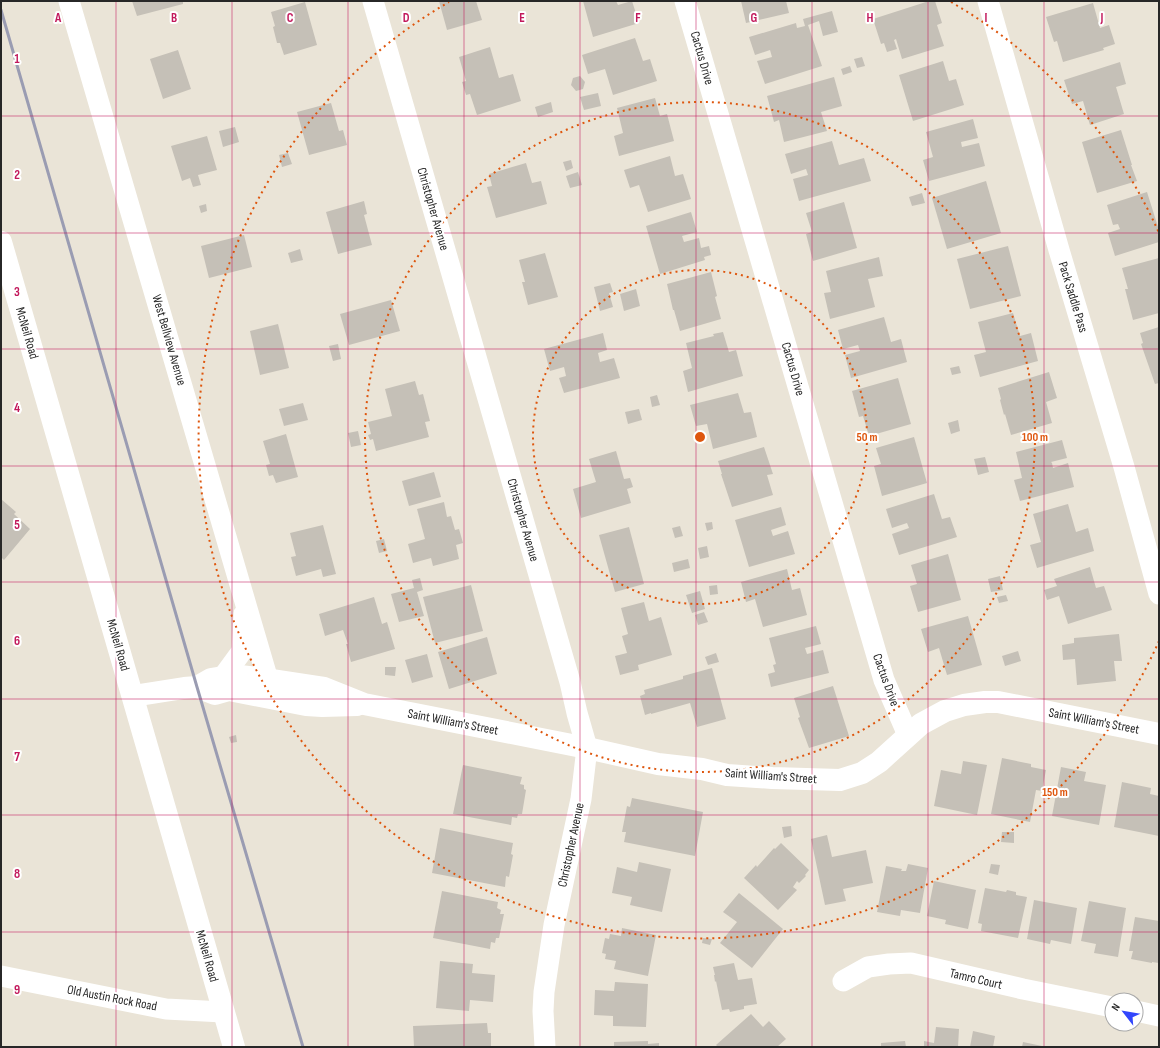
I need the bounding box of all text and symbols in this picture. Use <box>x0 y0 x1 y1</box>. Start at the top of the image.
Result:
text: A <box>54 10 62 26</box>
text: B <box>171 10 177 26</box>
text: C <box>287 10 294 26</box>
text: D <box>403 10 410 26</box>
text: E <box>519 10 525 26</box>
text: F <box>635 10 641 26</box>
text: G <box>751 10 758 26</box>
text: H <box>867 10 874 26</box>
text: I <box>985 10 988 26</box>
text: J <box>1100 10 1104 26</box>
street label: Cactus Drive <box>687 29 717 87</box>
text: 1 <box>14 51 20 67</box>
street label: Christopher Avenue <box>413 166 453 252</box>
text: 2 <box>14 167 20 183</box>
street label: Pack Saddle Pass <box>1055 260 1091 335</box>
text: 3 <box>14 284 20 300</box>
street label: West Bellview Avenue <box>148 293 190 387</box>
street label: McNeil Road <box>12 305 42 361</box>
street label: Cactus Drive <box>778 340 808 398</box>
text: 4 <box>14 400 20 416</box>
centre of rings <box>693 430 707 444</box>
text: 50 m <box>857 430 877 445</box>
text: 100 m <box>1022 430 1048 445</box>
street label: Christopher Avenue <box>503 477 543 563</box>
text: 5 <box>14 517 20 533</box>
street label: McNeil Road <box>103 617 133 673</box>
text: 6 <box>14 633 20 649</box>
street label: Cactus Drive <box>869 651 903 709</box>
street label: Saint William's Street <box>1047 704 1141 738</box>
street label: Saint William's Street <box>406 705 500 739</box>
text: 7 <box>14 749 20 765</box>
street label: Saint William's Street <box>724 765 818 787</box>
text: 150 m <box>1042 785 1068 800</box>
street label: Christopher Avenue <box>554 801 588 889</box>
text: 8 <box>14 866 20 882</box>
street label: McNeil Road <box>192 928 222 984</box>
street label: Tamro Court <box>948 965 1004 993</box>
street label: Old Austin Rock Road <box>66 981 158 1015</box>
text: 9 <box>14 982 20 998</box>
north arrow <box>1104 992 1144 1032</box>
text: N <box>1109 1001 1123 1013</box>

